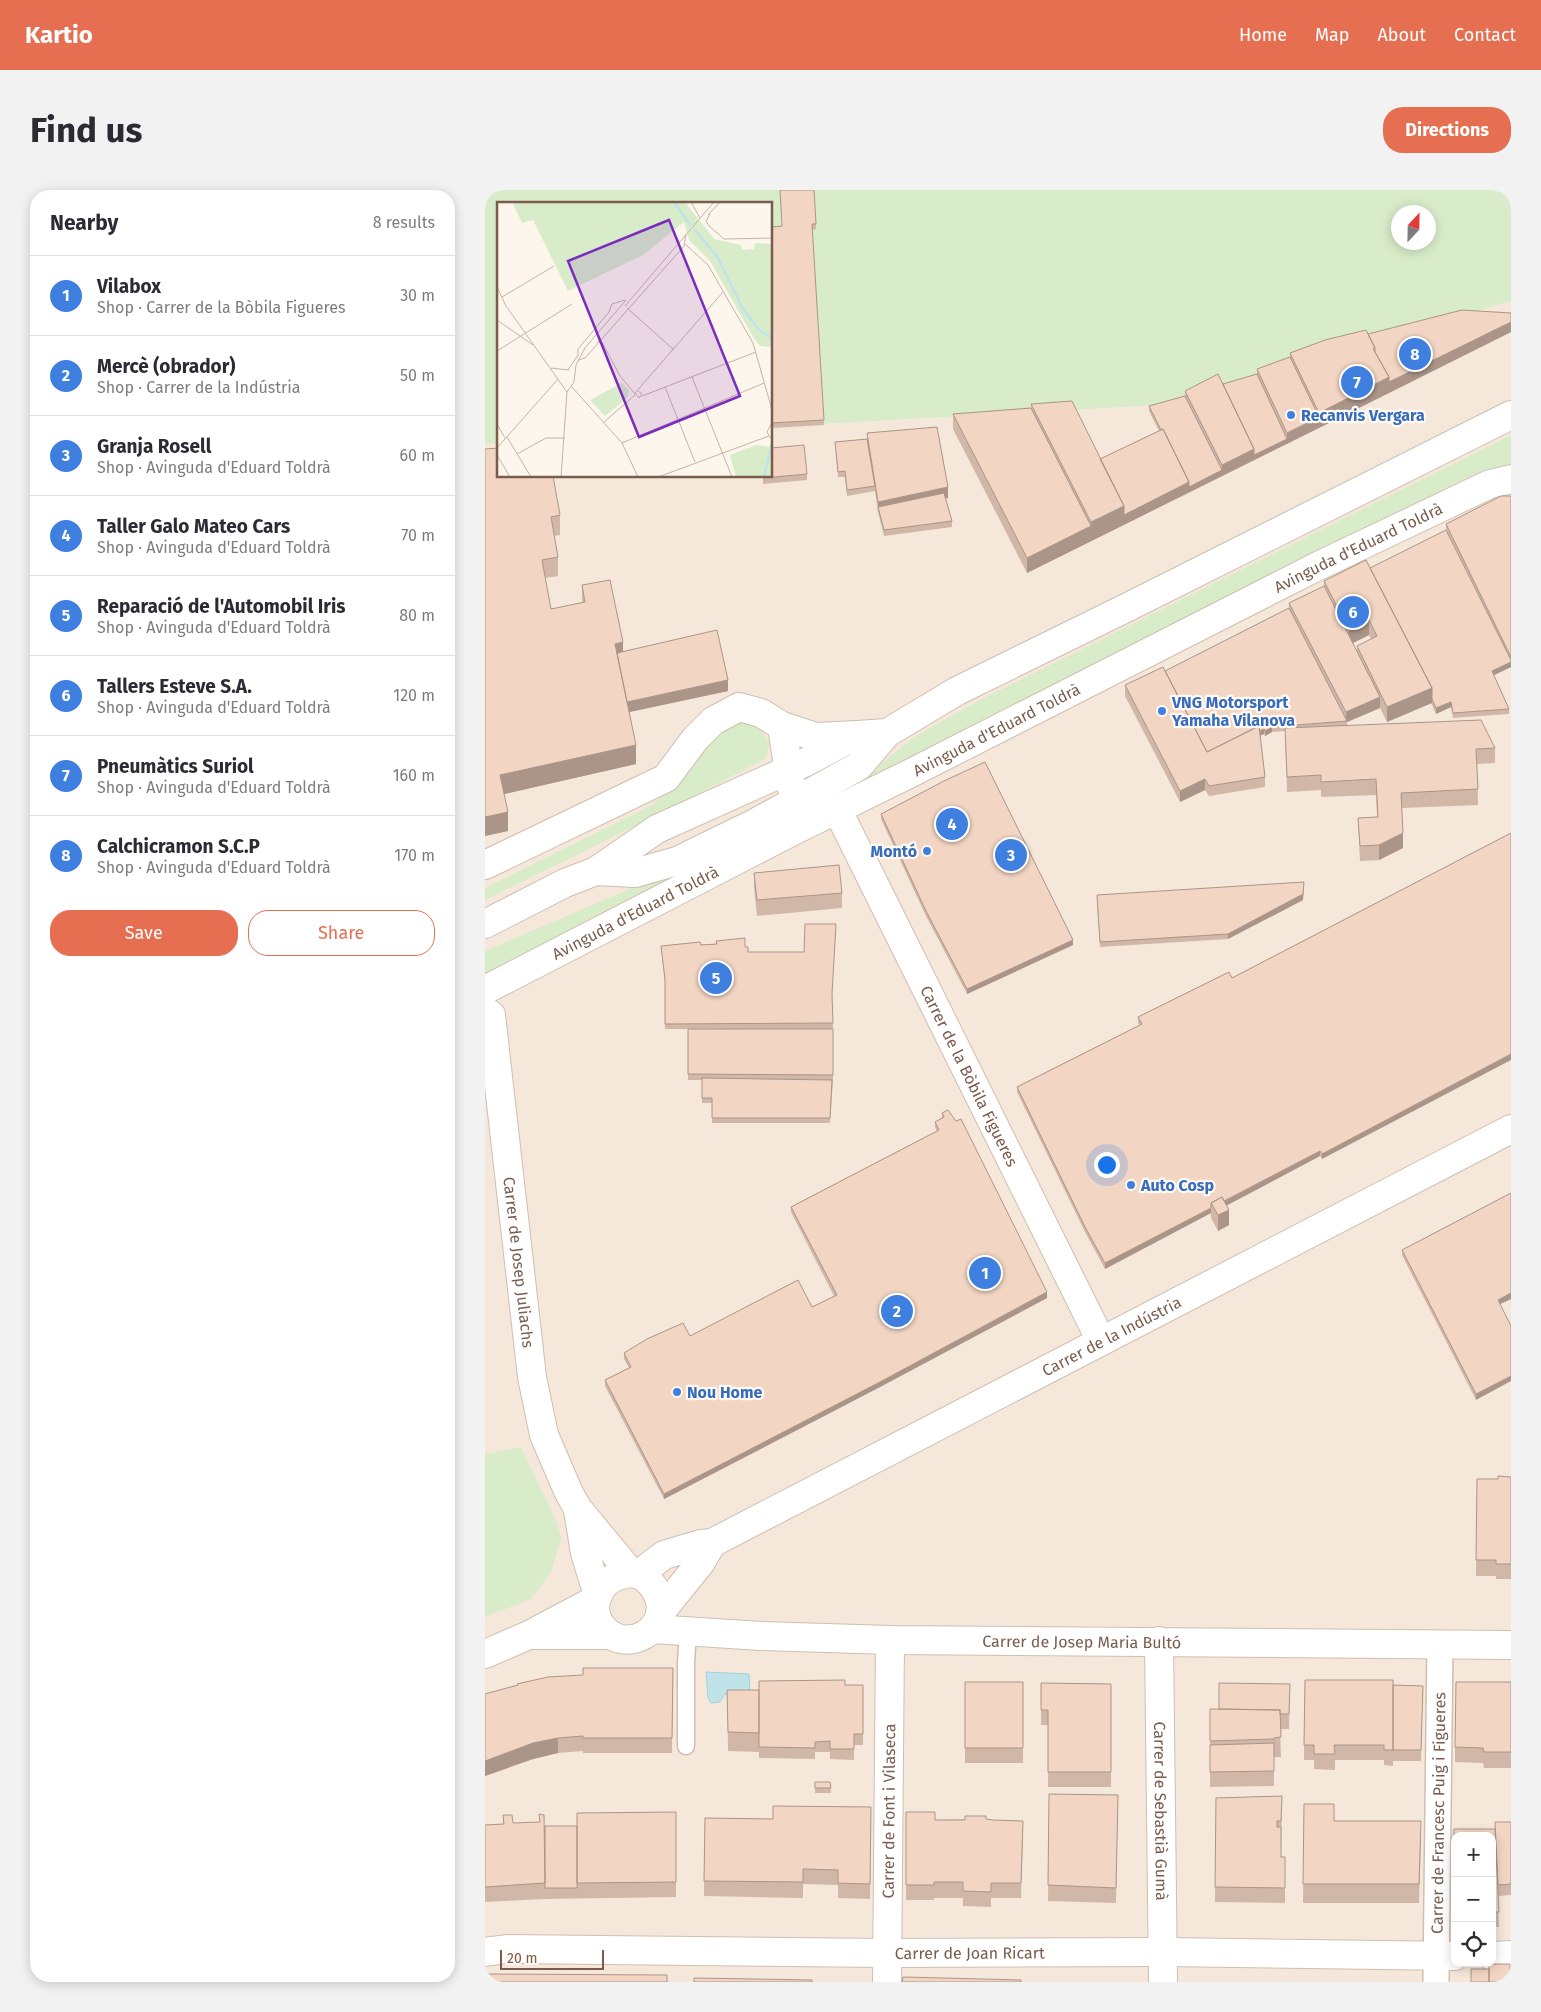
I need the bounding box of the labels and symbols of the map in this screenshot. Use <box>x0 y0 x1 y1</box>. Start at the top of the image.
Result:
inset map <box>497 202 773 478</box>
north arrow <box>1391 205 1436 250</box>
pin: 8 <box>1399 335 1431 373</box>
pin: 7 <box>1341 363 1373 401</box>
place label: Recanvis Vergara <box>1301 406 1425 425</box>
marker: Recanvis Vergara <box>1285 409 1297 421</box>
street label: Avinguda d'Eduard Toldrà <box>1271 499 1446 597</box>
pin: 6 <box>1337 593 1369 631</box>
street label: Avinguda d'Eduard Toldrà <box>910 680 1083 780</box>
place label: VNG Motorsport Yamaha Vilanova <box>1171 693 1295 730</box>
marker: VNG Motorsport Yamaha Vilanova <box>1156 705 1168 717</box>
pin: 4 <box>936 805 968 843</box>
pin: 3 <box>995 836 1027 874</box>
place label: Montó <box>871 842 917 861</box>
marker: Montó <box>921 845 933 857</box>
street label: Avinguda d'Eduard Toldrà <box>549 862 722 964</box>
pin: 5 <box>700 959 732 997</box>
street label: Carrer de la Bòbila Figueres <box>916 983 1022 1170</box>
your location <box>1094 1152 1120 1178</box>
street label: Carrer de Josep Juliachs <box>499 1176 538 1349</box>
place label: Auto Cosp <box>1140 1176 1214 1195</box>
marker: Auto Cosp <box>1125 1179 1137 1191</box>
pin: 1 <box>969 1254 1001 1292</box>
pin: 2 <box>881 1292 913 1330</box>
street label: Carrer de la Indústria <box>1039 1292 1185 1380</box>
place label: Nou Home <box>687 1383 762 1402</box>
marker: Nou Home <box>671 1386 683 1398</box>
street label: Carrer de Josep Maria Bultó <box>982 1632 1181 1652</box>
street label: Carrer de Francesc Puig i Figueres <box>1428 1692 1449 1934</box>
street label: Carrer de Sebastià Gumà <box>1150 1721 1171 1901</box>
street label: Carrer de Font i Vilaseca <box>879 1723 899 1899</box>
street label: Carrer de Joan Ricart <box>895 1943 1045 1963</box>
scale bar <box>500 1947 604 1970</box>

